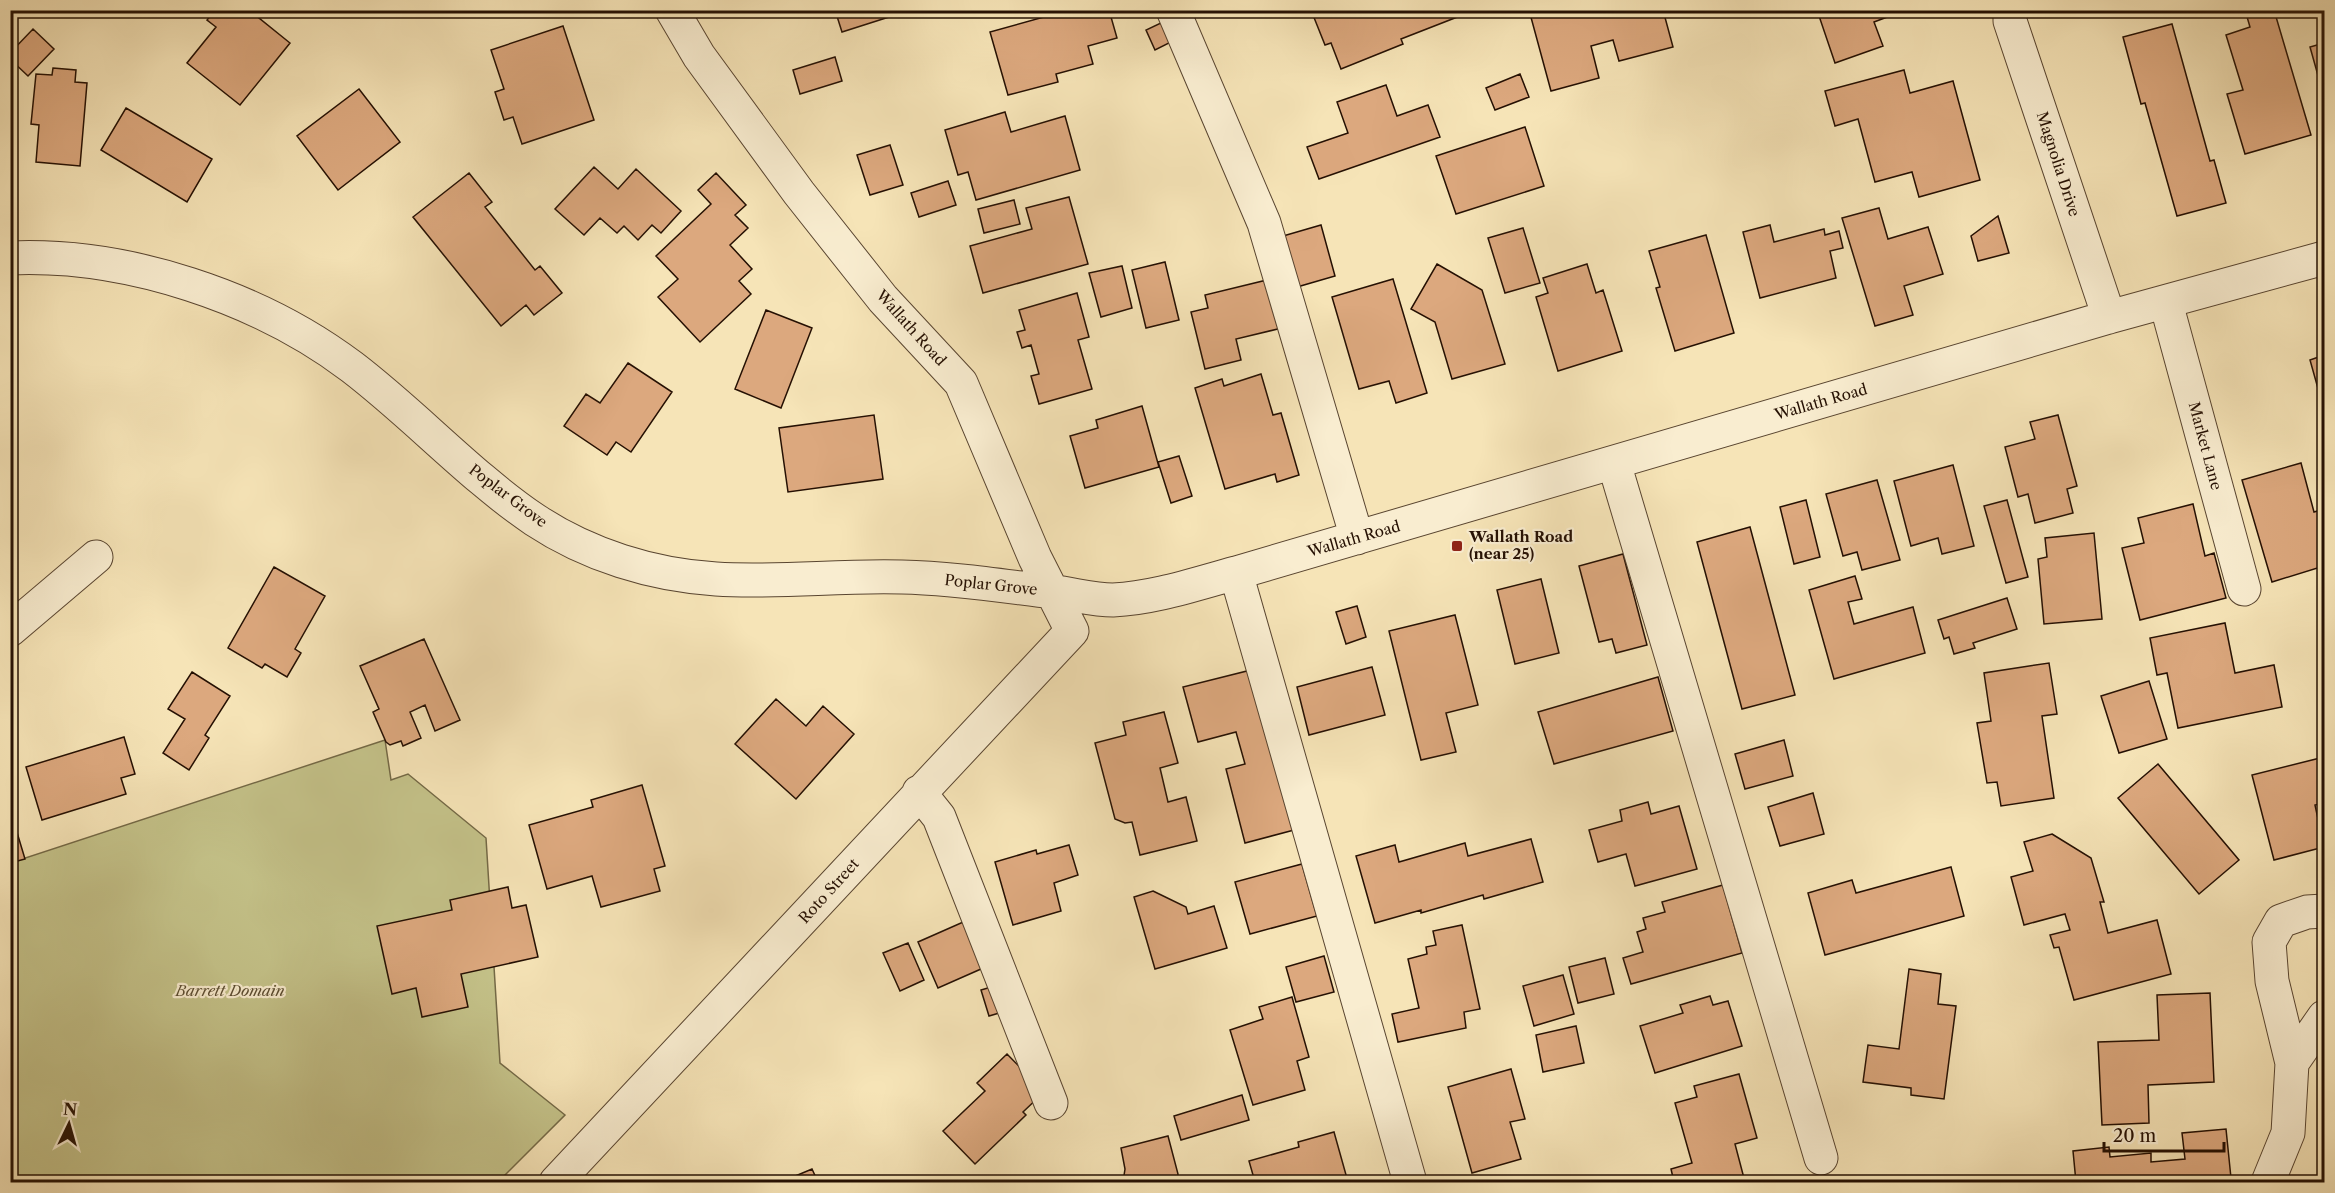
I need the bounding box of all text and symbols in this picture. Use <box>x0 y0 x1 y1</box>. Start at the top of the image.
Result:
street label: Magnolia Drive <box>2033 109 2084 219</box>
street label: Wallath Road <box>872 285 950 370</box>
street label: Wallath Road <box>1771 379 1869 424</box>
street label: Market Lane <box>2185 400 2226 492</box>
street label: Poplar Grove <box>465 460 551 531</box>
street label: Wallath Road <box>1304 516 1402 561</box>
place label: Wallath Road (near 25) <box>1468 527 1573 563</box>
marker: Wallath Road (near 25) <box>1450 539 1464 553</box>
street label: Poplar Grove <box>944 570 1039 599</box>
street label: Roto Street <box>794 854 863 927</box>
park label: Barrett Domain <box>175 981 284 1000</box>
north arrow <box>39 1094 99 1154</box>
text: N <box>63 1098 78 1120</box>
scale bar <box>2104 1115 2224 1153</box>
text: 20 m <box>2113 1125 2157 1147</box>

